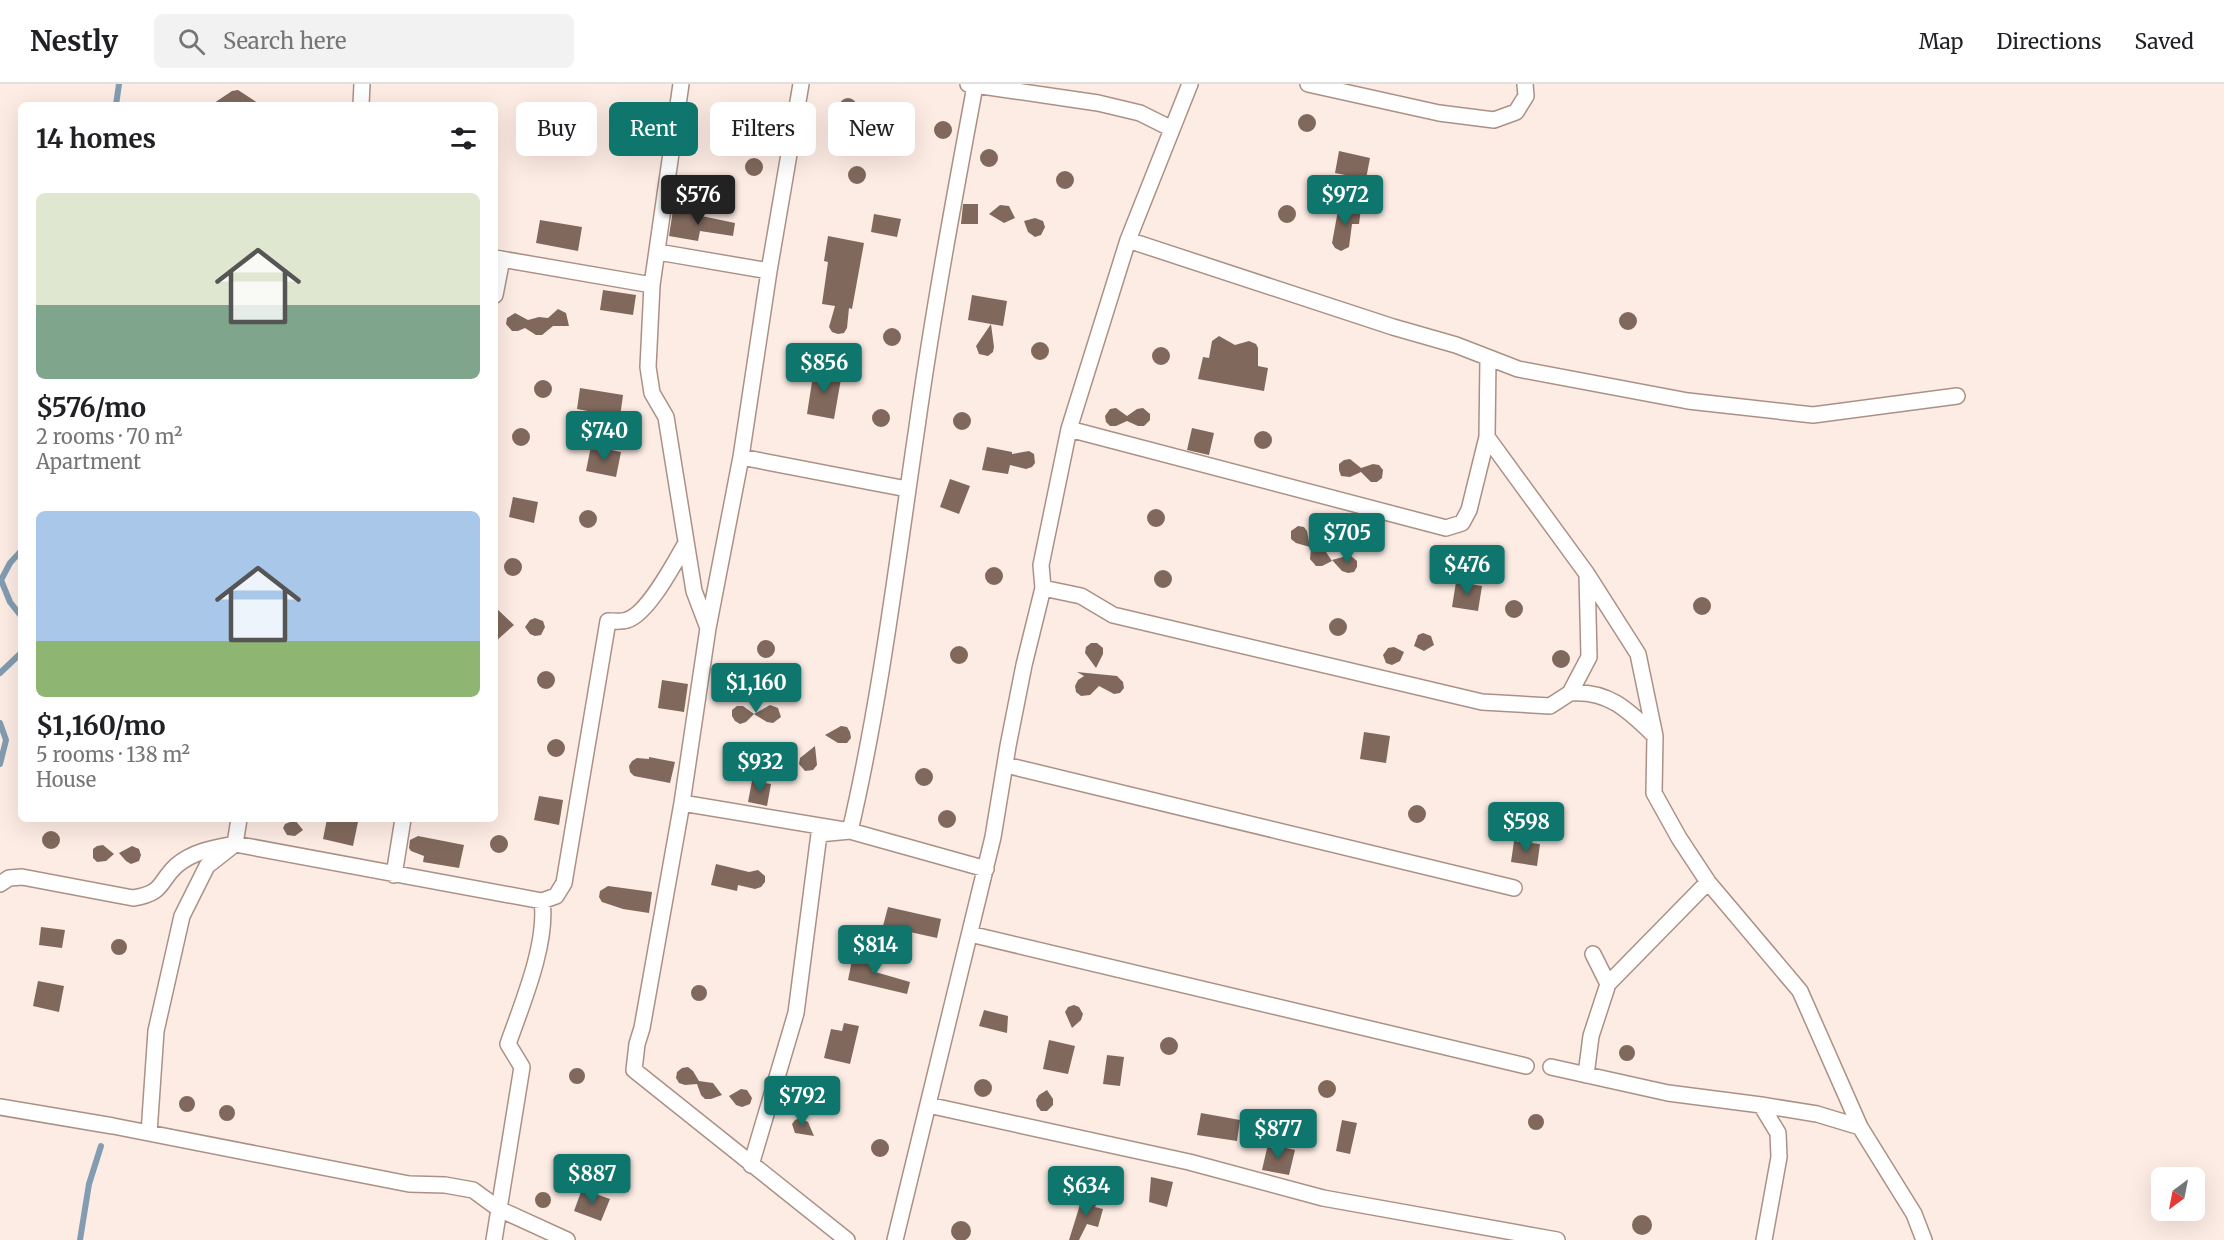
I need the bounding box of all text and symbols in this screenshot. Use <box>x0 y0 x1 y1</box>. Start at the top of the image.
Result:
search box <box>154 14 574 68</box>
text: Nestly <box>30 23 118 59</box>
icon: search <box>175 25 208 58</box>
text: Search here <box>223 27 346 55</box>
text: Map <box>1919 28 1963 55</box>
text: Directions <box>1996 28 2101 55</box>
text: Saved <box>2134 28 2194 55</box>
chip: Buy <box>516 102 597 156</box>
chip: Rent <box>609 102 698 156</box>
chip: Filters <box>710 102 816 156</box>
chip: New <box>828 102 915 156</box>
text: 14 homes <box>36 122 156 155</box>
icon: filters <box>447 122 480 155</box>
pin: $576 <box>662 175 734 226</box>
pin: $972 <box>1309 175 1381 226</box>
text: $576 <box>675 182 721 207</box>
text: $972 <box>1321 182 1369 207</box>
icon: home <box>204 232 312 340</box>
pin: $856 <box>788 343 860 394</box>
text: $856 <box>800 350 848 375</box>
text: $576/mo <box>36 391 146 424</box>
pin: $740 <box>568 411 640 462</box>
text: $740 <box>580 418 628 443</box>
text: 2 rooms · 70 m² <box>36 424 182 449</box>
text: Apartment <box>36 449 141 474</box>
pin: $705 <box>1311 513 1383 564</box>
text: $705 <box>1323 520 1371 545</box>
pin: $476 <box>1431 545 1503 596</box>
icon: home <box>204 550 312 658</box>
text: $476 <box>1444 552 1490 577</box>
pin: $1,160 <box>707 663 805 714</box>
text: $1,160 <box>725 670 787 695</box>
text: $1,160/mo <box>36 709 166 742</box>
text: 5 rooms · 138 m² <box>36 742 190 767</box>
pin: $932 <box>724 742 796 793</box>
text: $932 <box>737 749 783 774</box>
text: House <box>36 767 96 792</box>
pin: $598 <box>1490 802 1562 853</box>
text: $598 <box>1502 809 1550 834</box>
pin: $814 <box>839 925 911 976</box>
text: $814 <box>852 932 898 957</box>
pin: $792 <box>766 1076 838 1127</box>
text: $792 <box>778 1083 826 1108</box>
pin: $877 <box>1242 1109 1314 1160</box>
text: $877 <box>1254 1116 1302 1141</box>
pin: $887 <box>556 1154 628 1205</box>
text: $887 <box>567 1161 617 1186</box>
pin: $634 <box>1050 1166 1122 1217</box>
north arrow <box>2151 1167 2205 1221</box>
map controls <box>2151 1167 2205 1221</box>
text: $634 <box>1062 1173 1110 1198</box>

